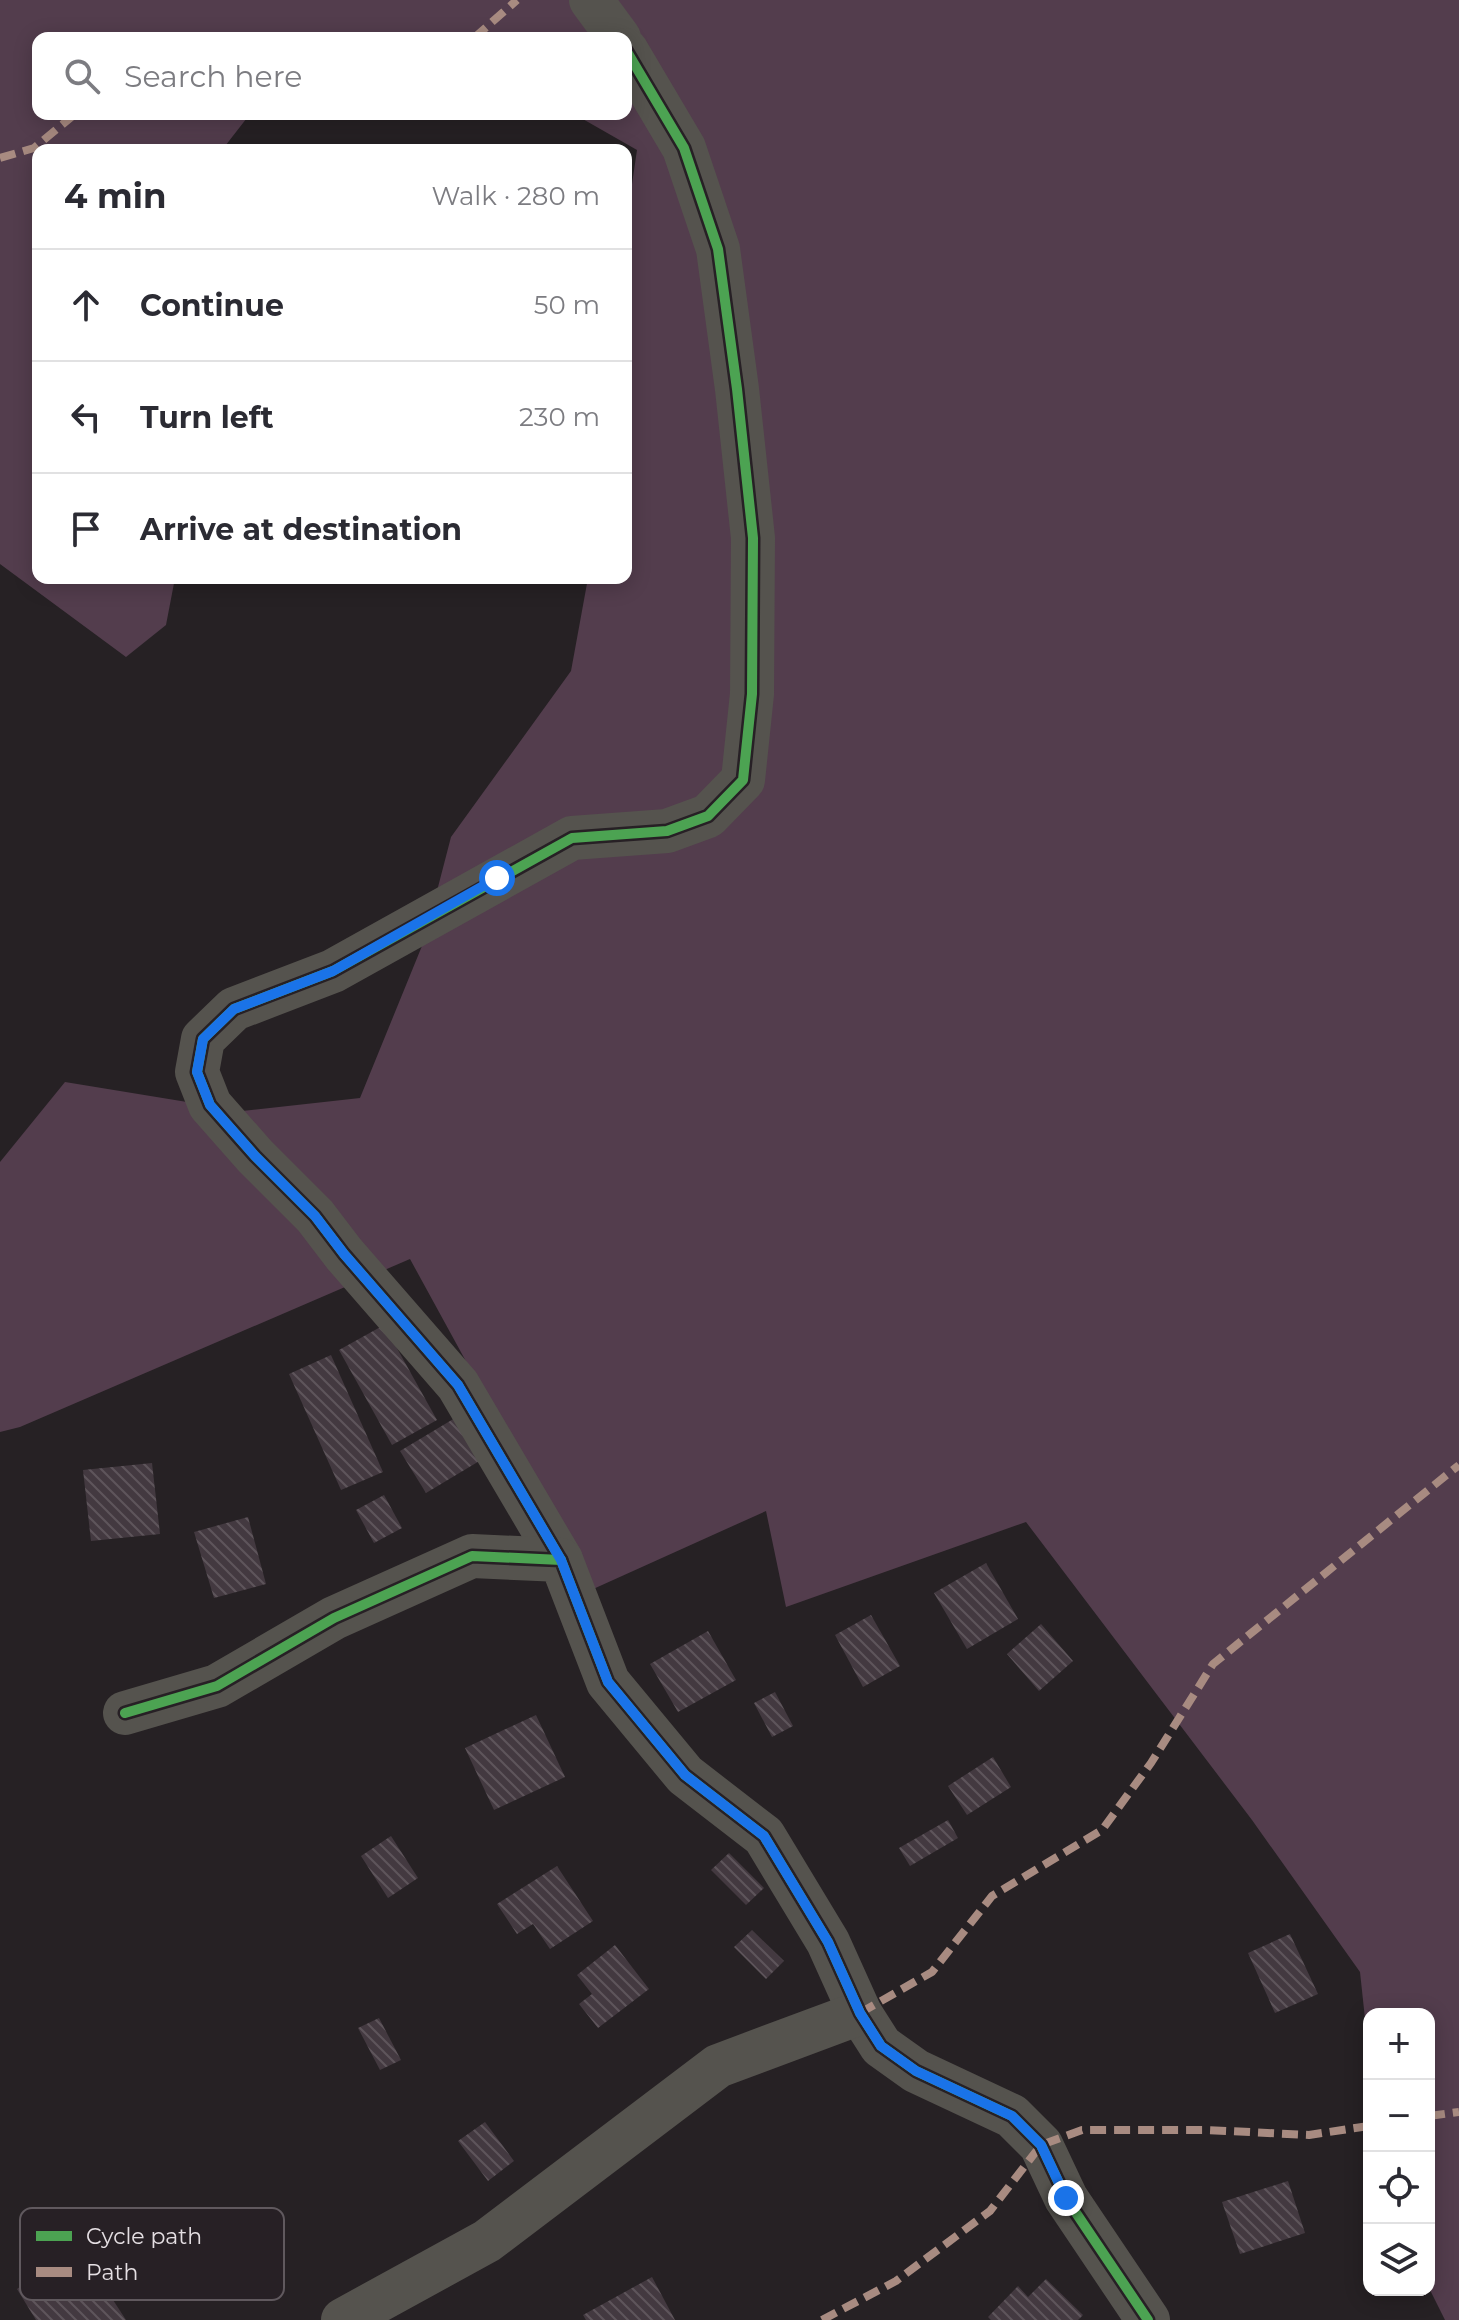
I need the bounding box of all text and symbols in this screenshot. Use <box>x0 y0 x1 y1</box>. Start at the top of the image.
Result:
search box <box>32 32 632 120</box>
icon: search <box>60 54 104 98</box>
text: Search here <box>124 58 302 95</box>
text: 4 min <box>64 175 166 217</box>
text: Walk · 280 m <box>432 180 600 212</box>
icon: ahead <box>64 283 108 327</box>
text: Continue <box>140 287 284 324</box>
text: 50 m <box>534 289 600 321</box>
icon: left <box>64 395 108 439</box>
text: Turn left <box>140 399 273 436</box>
text: 230 m <box>519 401 600 433</box>
icon: arrive <box>64 507 108 551</box>
text: Arrive at destination <box>140 511 462 548</box>
route start <box>479 860 515 896</box>
map controls <box>1363 2008 1435 2296</box>
button: + <box>1363 2008 1435 2080</box>
button: − <box>1363 2080 1435 2152</box>
button: locate <box>1363 2152 1435 2224</box>
route end <box>1048 2180 1084 2216</box>
legend <box>20 2208 284 2300</box>
text: Cycle path <box>86 2223 202 2250</box>
button: layers <box>1363 2224 1435 2296</box>
text: Path <box>86 2259 138 2286</box>

